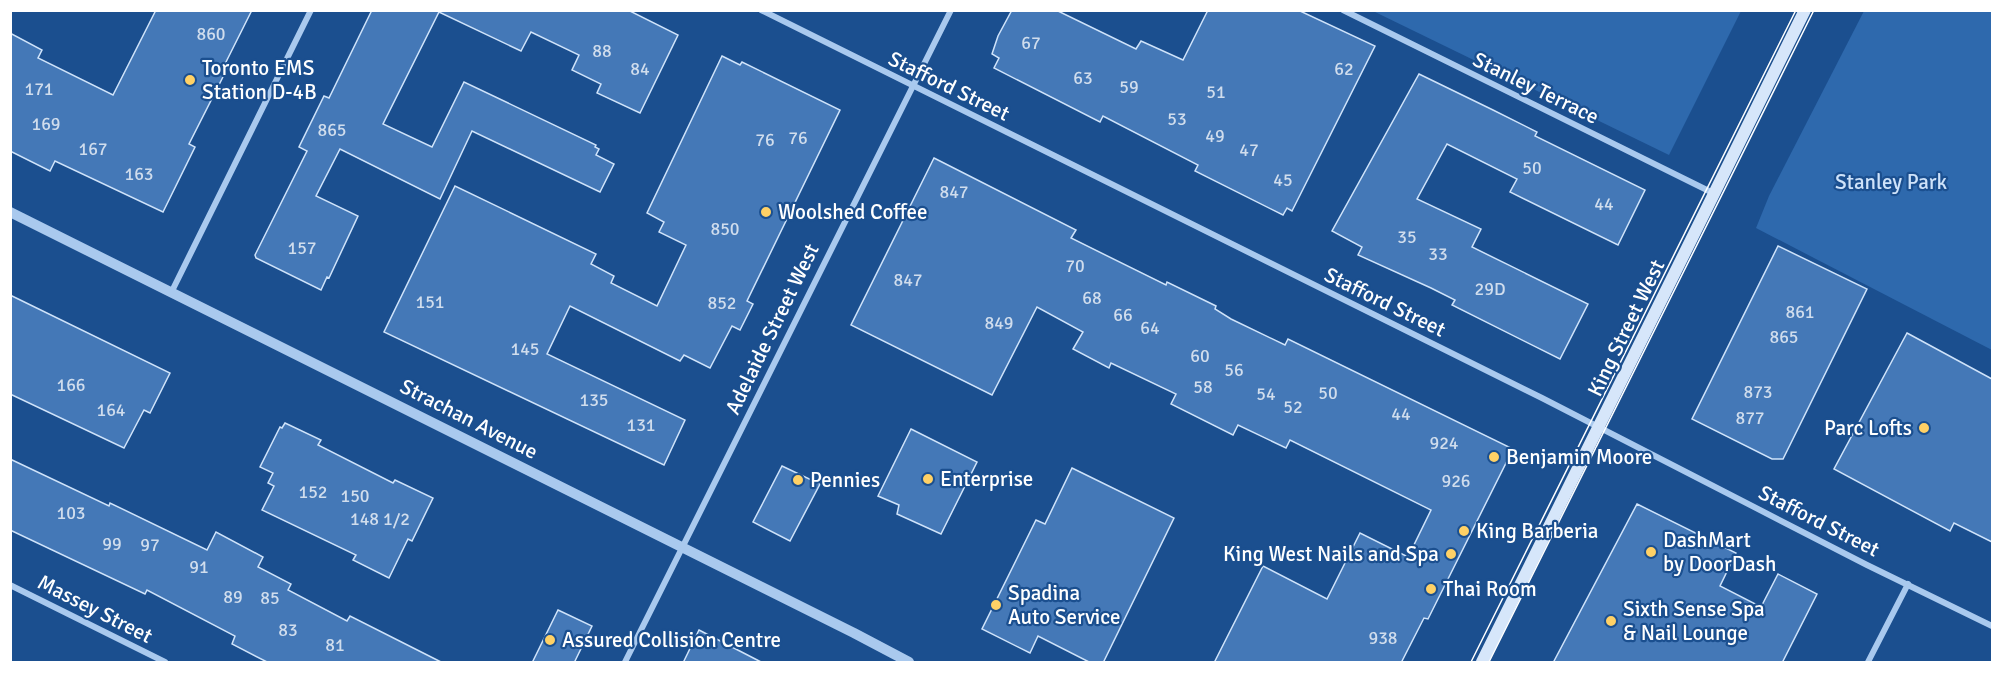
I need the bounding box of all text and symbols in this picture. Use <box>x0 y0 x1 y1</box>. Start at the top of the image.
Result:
house number: 860 <box>196 23 226 45</box>
house number: 67 <box>1021 32 1041 54</box>
house number: 88 <box>592 40 612 62</box>
street label: Stafford Street <box>884 45 1014 127</box>
street label: Stanley Terrace <box>1469 46 1603 130</box>
place label: Toronto EMS Station D-4B <box>202 55 317 105</box>
house number: 84 <box>630 58 650 80</box>
house number: 62 <box>1334 58 1354 80</box>
house number: 63 <box>1073 67 1093 89</box>
marker: Toronto EMS Station D-4B <box>183 73 197 87</box>
house number: 59 <box>1119 76 1139 98</box>
house number: 171 <box>24 78 54 100</box>
house number: 51 <box>1206 81 1226 103</box>
house number: 53 <box>1167 108 1187 130</box>
house number: 169 <box>31 113 61 135</box>
house number: 865 <box>317 119 347 141</box>
house number: 49 <box>1205 125 1225 147</box>
house number: 76 <box>788 127 808 149</box>
house number: 76 <box>755 129 775 151</box>
house number: 167 <box>78 138 108 160</box>
house number: 47 <box>1239 139 1259 161</box>
house number: 50 <box>1522 157 1542 179</box>
house number: 163 <box>124 163 154 185</box>
house number: 45 <box>1273 169 1293 191</box>
park label: Stanley Park <box>1835 169 1948 195</box>
house number: 847 <box>939 181 969 203</box>
house number: 44 <box>1594 193 1614 215</box>
place label: Woolshed Coffee <box>778 199 928 225</box>
marker: Woolshed Coffee <box>759 205 773 219</box>
house number: 850 <box>710 218 740 240</box>
house number: 35 <box>1397 226 1417 248</box>
house number: 157 <box>287 237 317 259</box>
street label: Adelaide Street West <box>719 239 825 419</box>
house number: 33 <box>1428 243 1448 265</box>
house number: 70 <box>1065 255 1085 277</box>
street label: King Street West <box>1582 255 1670 401</box>
street label: Stafford Street <box>1320 261 1450 343</box>
house number: 847 <box>893 269 923 291</box>
house number: 29D <box>1474 278 1506 300</box>
house number: 68 <box>1082 287 1102 309</box>
house number: 151 <box>415 291 445 313</box>
house number: 852 <box>707 292 737 314</box>
house number: 861 <box>1785 301 1815 323</box>
house number: 66 <box>1113 304 1133 326</box>
house number: 849 <box>984 312 1014 334</box>
house number: 64 <box>1140 317 1160 339</box>
house number: 865 <box>1769 326 1799 348</box>
house number: 145 <box>510 338 540 360</box>
house number: 60 <box>1190 345 1210 367</box>
house number: 56 <box>1224 359 1244 381</box>
street label: Strachan Avenue <box>396 373 542 465</box>
house number: 166 <box>56 374 86 396</box>
house number: 58 <box>1193 376 1213 398</box>
house number: 873 <box>1743 381 1773 403</box>
house number: 50 <box>1318 382 1338 404</box>
house number: 54 <box>1256 383 1276 405</box>
house number: 135 <box>579 389 609 411</box>
house number: 52 <box>1283 396 1303 418</box>
house number: 164 <box>96 399 126 421</box>
house number: 44 <box>1391 403 1411 425</box>
house number: 877 <box>1735 407 1765 429</box>
house number: 131 <box>626 414 656 436</box>
place label: Parc Lofts <box>1824 415 1912 441</box>
marker: Parc Lofts <box>1917 421 1931 435</box>
house number: 924 <box>1429 432 1459 454</box>
place label: Benjamin Moore <box>1506 444 1652 470</box>
marker: Benjamin Moore <box>1487 450 1501 464</box>
place label: Enterprise <box>940 466 1033 492</box>
place label: Pennies <box>810 467 880 493</box>
house number: 926 <box>1441 470 1471 492</box>
marker: Enterprise <box>921 472 935 486</box>
marker: Pennies <box>791 473 805 487</box>
street label: Stafford Street <box>1754 479 1884 563</box>
house number: 152 <box>298 481 328 503</box>
house number: 150 <box>340 485 370 507</box>
house number: 103 <box>56 502 86 524</box>
house number: 148 1/2 <box>350 508 410 530</box>
place label: King Barberia <box>1476 518 1598 544</box>
marker: King Barberia <box>1457 524 1471 538</box>
place label: DashMart by DoorDash <box>1663 527 1776 577</box>
house number: 99 <box>102 533 122 555</box>
house number: 97 <box>140 534 160 556</box>
place label: King West Nails and Spa <box>1223 541 1439 567</box>
marker: DashMart by DoorDash <box>1644 545 1658 559</box>
marker: King West Nails and Spa <box>1444 547 1458 561</box>
house number: 91 <box>189 556 209 578</box>
street label: Massey Street <box>33 569 157 649</box>
place label: Thai Room <box>1443 576 1537 602</box>
place label: Spadina Auto Service <box>1008 580 1121 630</box>
marker: Thai Room <box>1424 582 1438 596</box>
house number: 89 <box>223 586 243 608</box>
house number: 85 <box>260 587 280 609</box>
place label: Sixth Sense Spa & Nail Lounge <box>1623 596 1765 646</box>
marker: Spadina Auto Service <box>989 598 1003 612</box>
marker: Sixth Sense Spa & Nail Lounge <box>1604 614 1618 628</box>
house number: 83 <box>278 619 298 641</box>
place label: Assured Collision Centre <box>562 627 781 653</box>
house number: 938 <box>1368 627 1398 649</box>
marker: Assured Collision Centre <box>543 633 557 647</box>
house number: 81 <box>325 634 345 656</box>

